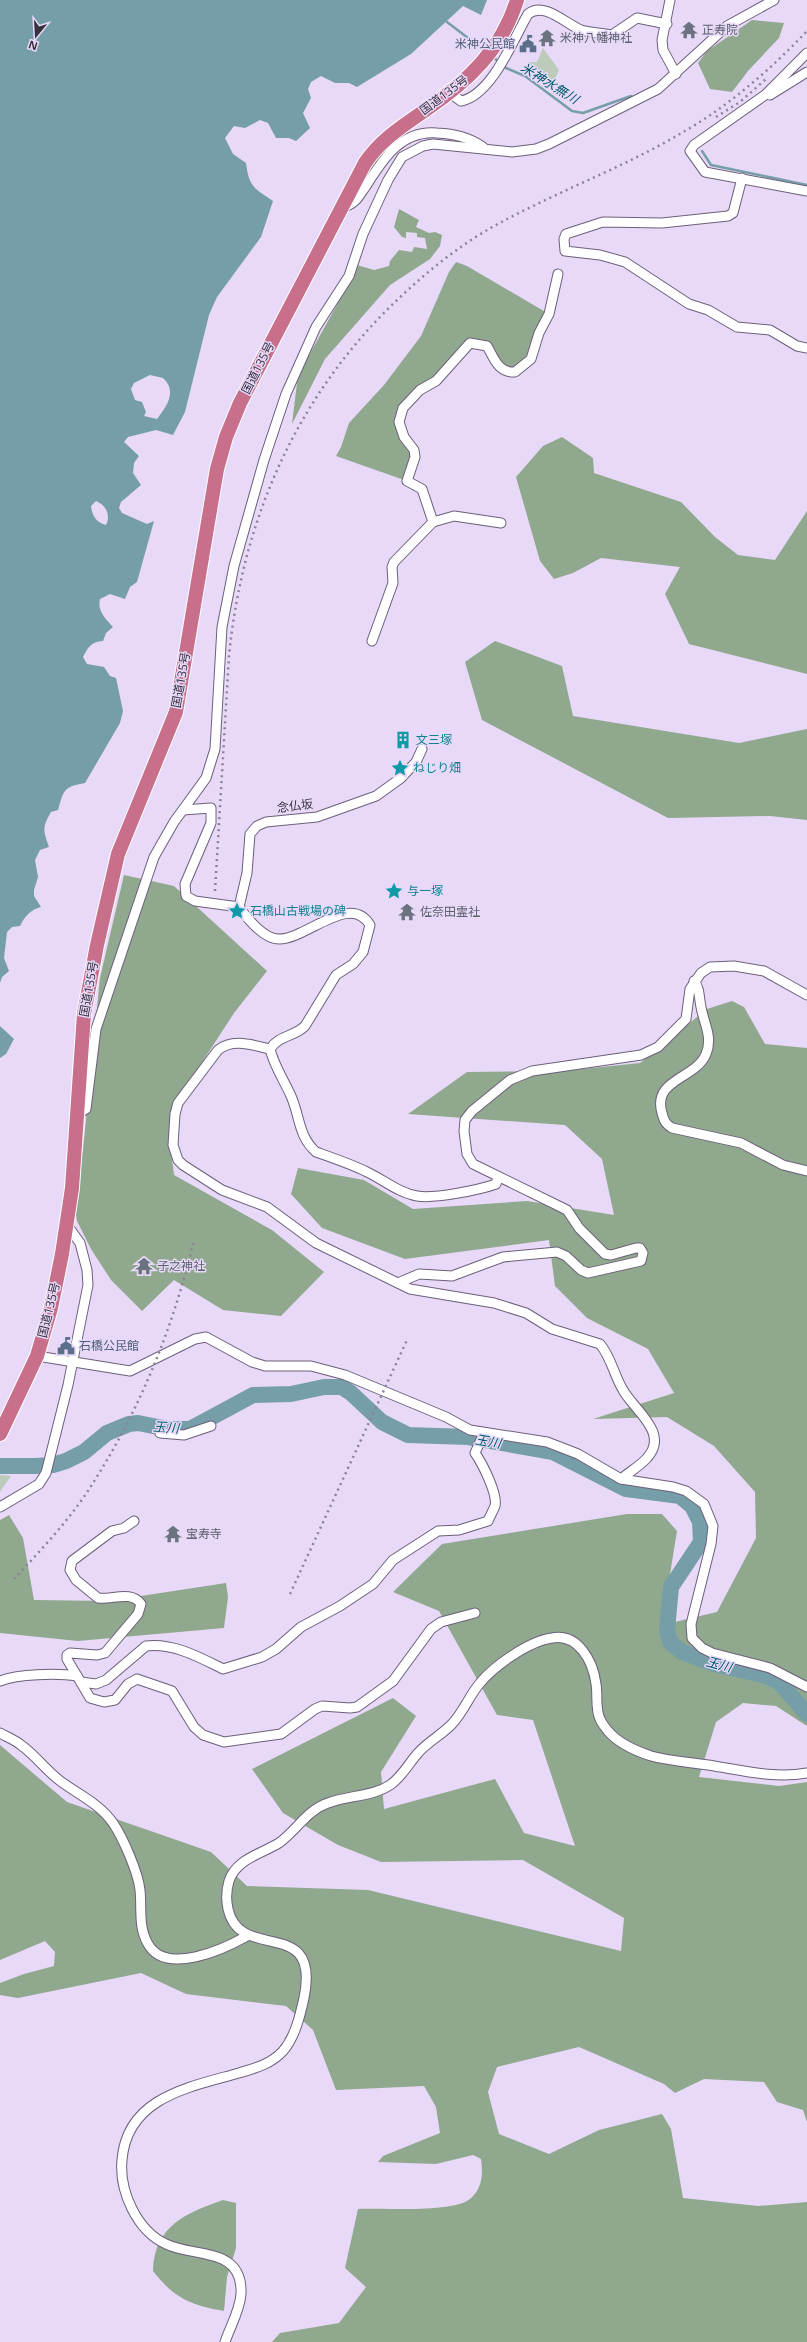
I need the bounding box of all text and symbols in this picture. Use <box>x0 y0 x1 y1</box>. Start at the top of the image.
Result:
north arrow <box>16 16 56 56</box>
temple icon: 正寿院 <box>679 20 699 40</box>
place label: 正寿院 <box>702 21 738 38</box>
temple icon: 米神八幡神社 <box>537 28 557 48</box>
place label: 米神八幡神社 <box>560 29 632 46</box>
public building icon: 米神公民館 <box>518 34 538 54</box>
place label: 米神公民館 <box>455 35 515 52</box>
text: N <box>26 37 39 55</box>
water label: 米神水無川 <box>518 58 584 109</box>
street label: 国道135号 <box>416 71 471 118</box>
street label: 国道135号 <box>237 339 278 397</box>
street label: 国道135号 <box>167 651 194 709</box>
building icon: 文三塚 <box>393 730 413 750</box>
place label: 文三塚 <box>416 731 452 748</box>
place icon: ねじり畑 <box>390 758 410 778</box>
place label: ねじり畑 <box>413 759 461 776</box>
street label: 念仏坂 <box>276 795 314 816</box>
place icon: 与一塚 <box>384 881 404 901</box>
place label: 与一塚 <box>407 882 443 899</box>
place icon: 石橋山古戦場の碑 <box>227 901 247 921</box>
place label: 石橋山古戦場の碑 <box>250 902 346 919</box>
temple icon: 佐奈田霊社 <box>397 902 417 922</box>
place label: 佐奈田霊社 <box>420 903 480 920</box>
street label: 国道135号 <box>75 960 102 1018</box>
temple icon: 子之神社 <box>134 1256 154 1276</box>
place label: 子之神社 <box>157 1257 205 1274</box>
street label: 国道135号 <box>33 1280 64 1339</box>
public building icon: 石橋公民館 <box>56 1336 76 1356</box>
place label: 石橋公民館 <box>79 1337 139 1354</box>
water label: 玉川 <box>152 1417 182 1437</box>
water label: 玉川 <box>474 1430 504 1452</box>
temple icon: 宝寿寺 <box>163 1524 183 1544</box>
place label: 宝寿寺 <box>186 1525 222 1542</box>
water label: 玉川 <box>704 1652 736 1677</box>

